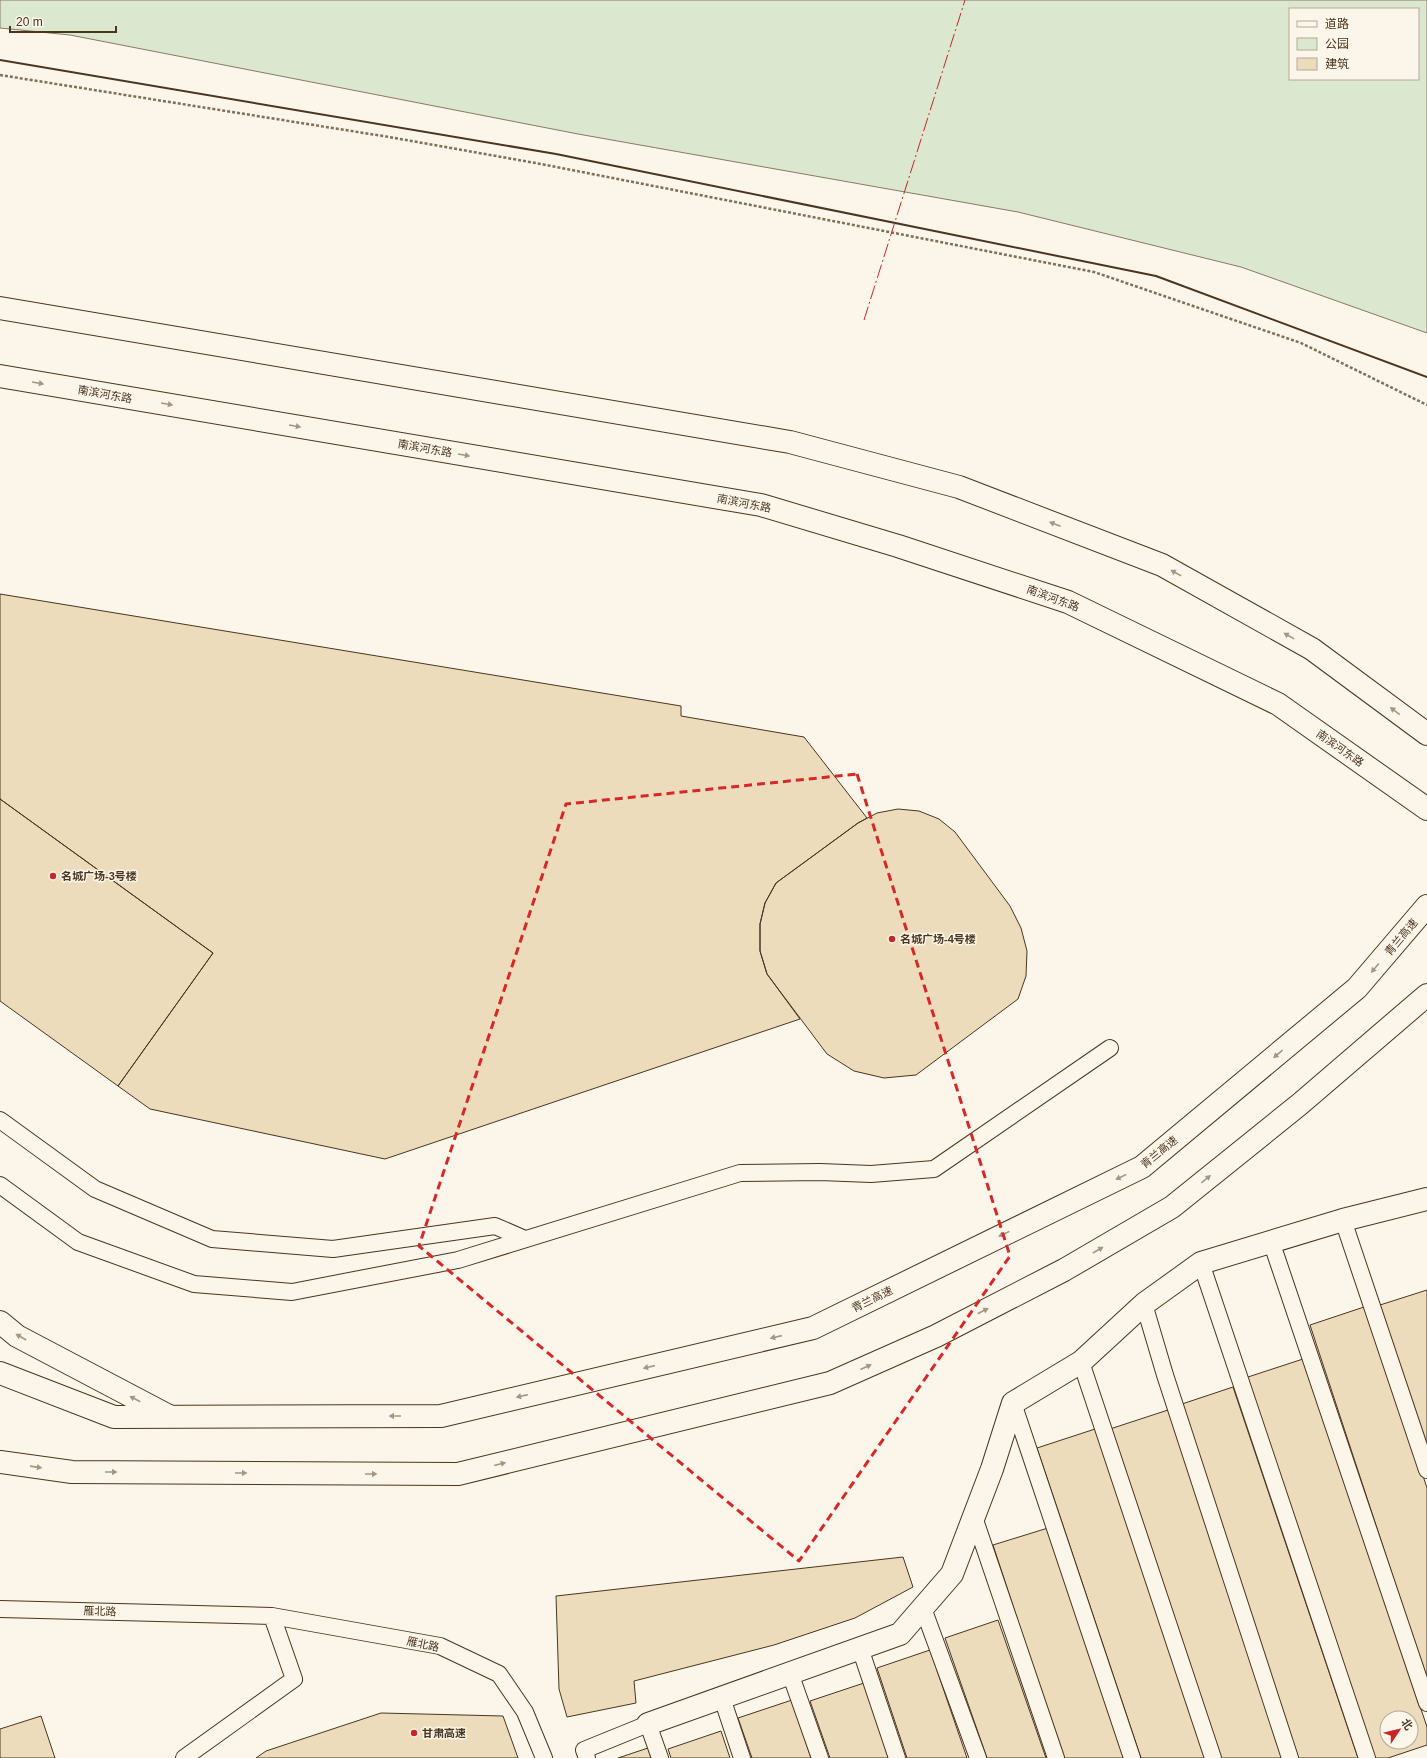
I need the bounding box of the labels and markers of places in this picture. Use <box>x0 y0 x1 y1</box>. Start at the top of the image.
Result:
place label: 名城广场-3号楼 <box>61 870 137 882</box>
marker: 名城广场-3号楼 <box>48 871 58 881</box>
place label: 名城广场-4号楼 <box>900 933 976 945</box>
marker: 名城广场-4号楼 <box>887 934 897 944</box>
place label: 甘肃高速 <box>422 1727 466 1739</box>
marker: 甘肃高速 <box>409 1728 419 1738</box>

